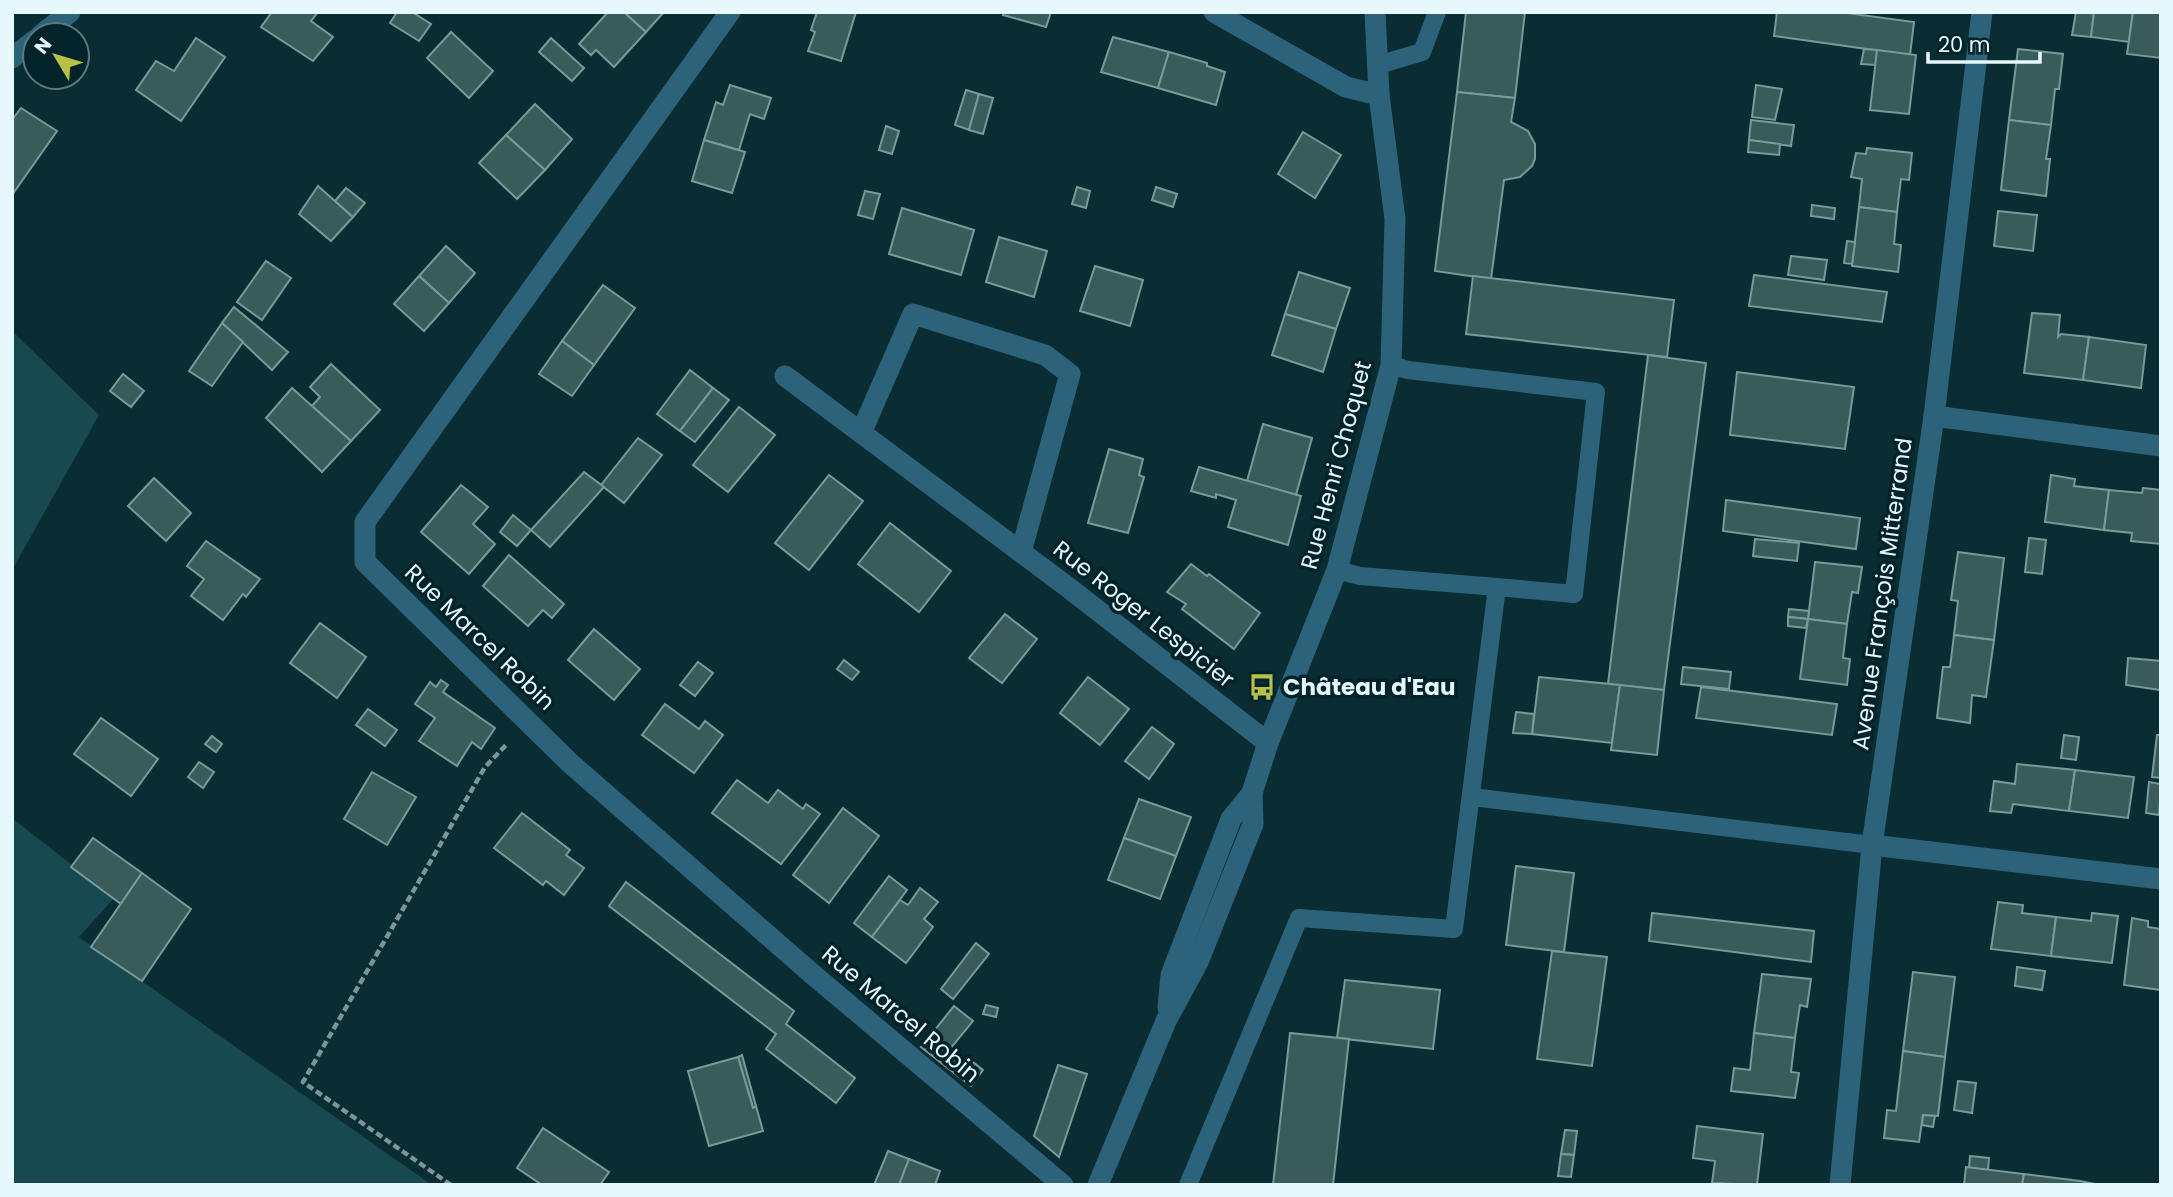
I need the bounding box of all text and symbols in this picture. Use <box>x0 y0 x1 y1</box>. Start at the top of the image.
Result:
north arrow <box>21 21 91 91</box>
scale bar <box>1928 21 2040 65</box>
text: 20 m <box>1938 30 1991 59</box>
text: N <box>28 32 58 60</box>
street label: Rue Henri Choquet <box>1293 357 1379 573</box>
street label: Avenue François Mitterrand <box>1844 436 1920 752</box>
street label: Rue Roger Lespicier <box>1047 533 1241 695</box>
street label: Rue Marcel Robin <box>398 557 562 717</box>
place label: Château d'Eau <box>1283 671 1455 703</box>
bus stop icon: Château d'Eau <box>1247 672 1277 702</box>
street label: Rue Marcel Robin <box>815 938 987 1090</box>

